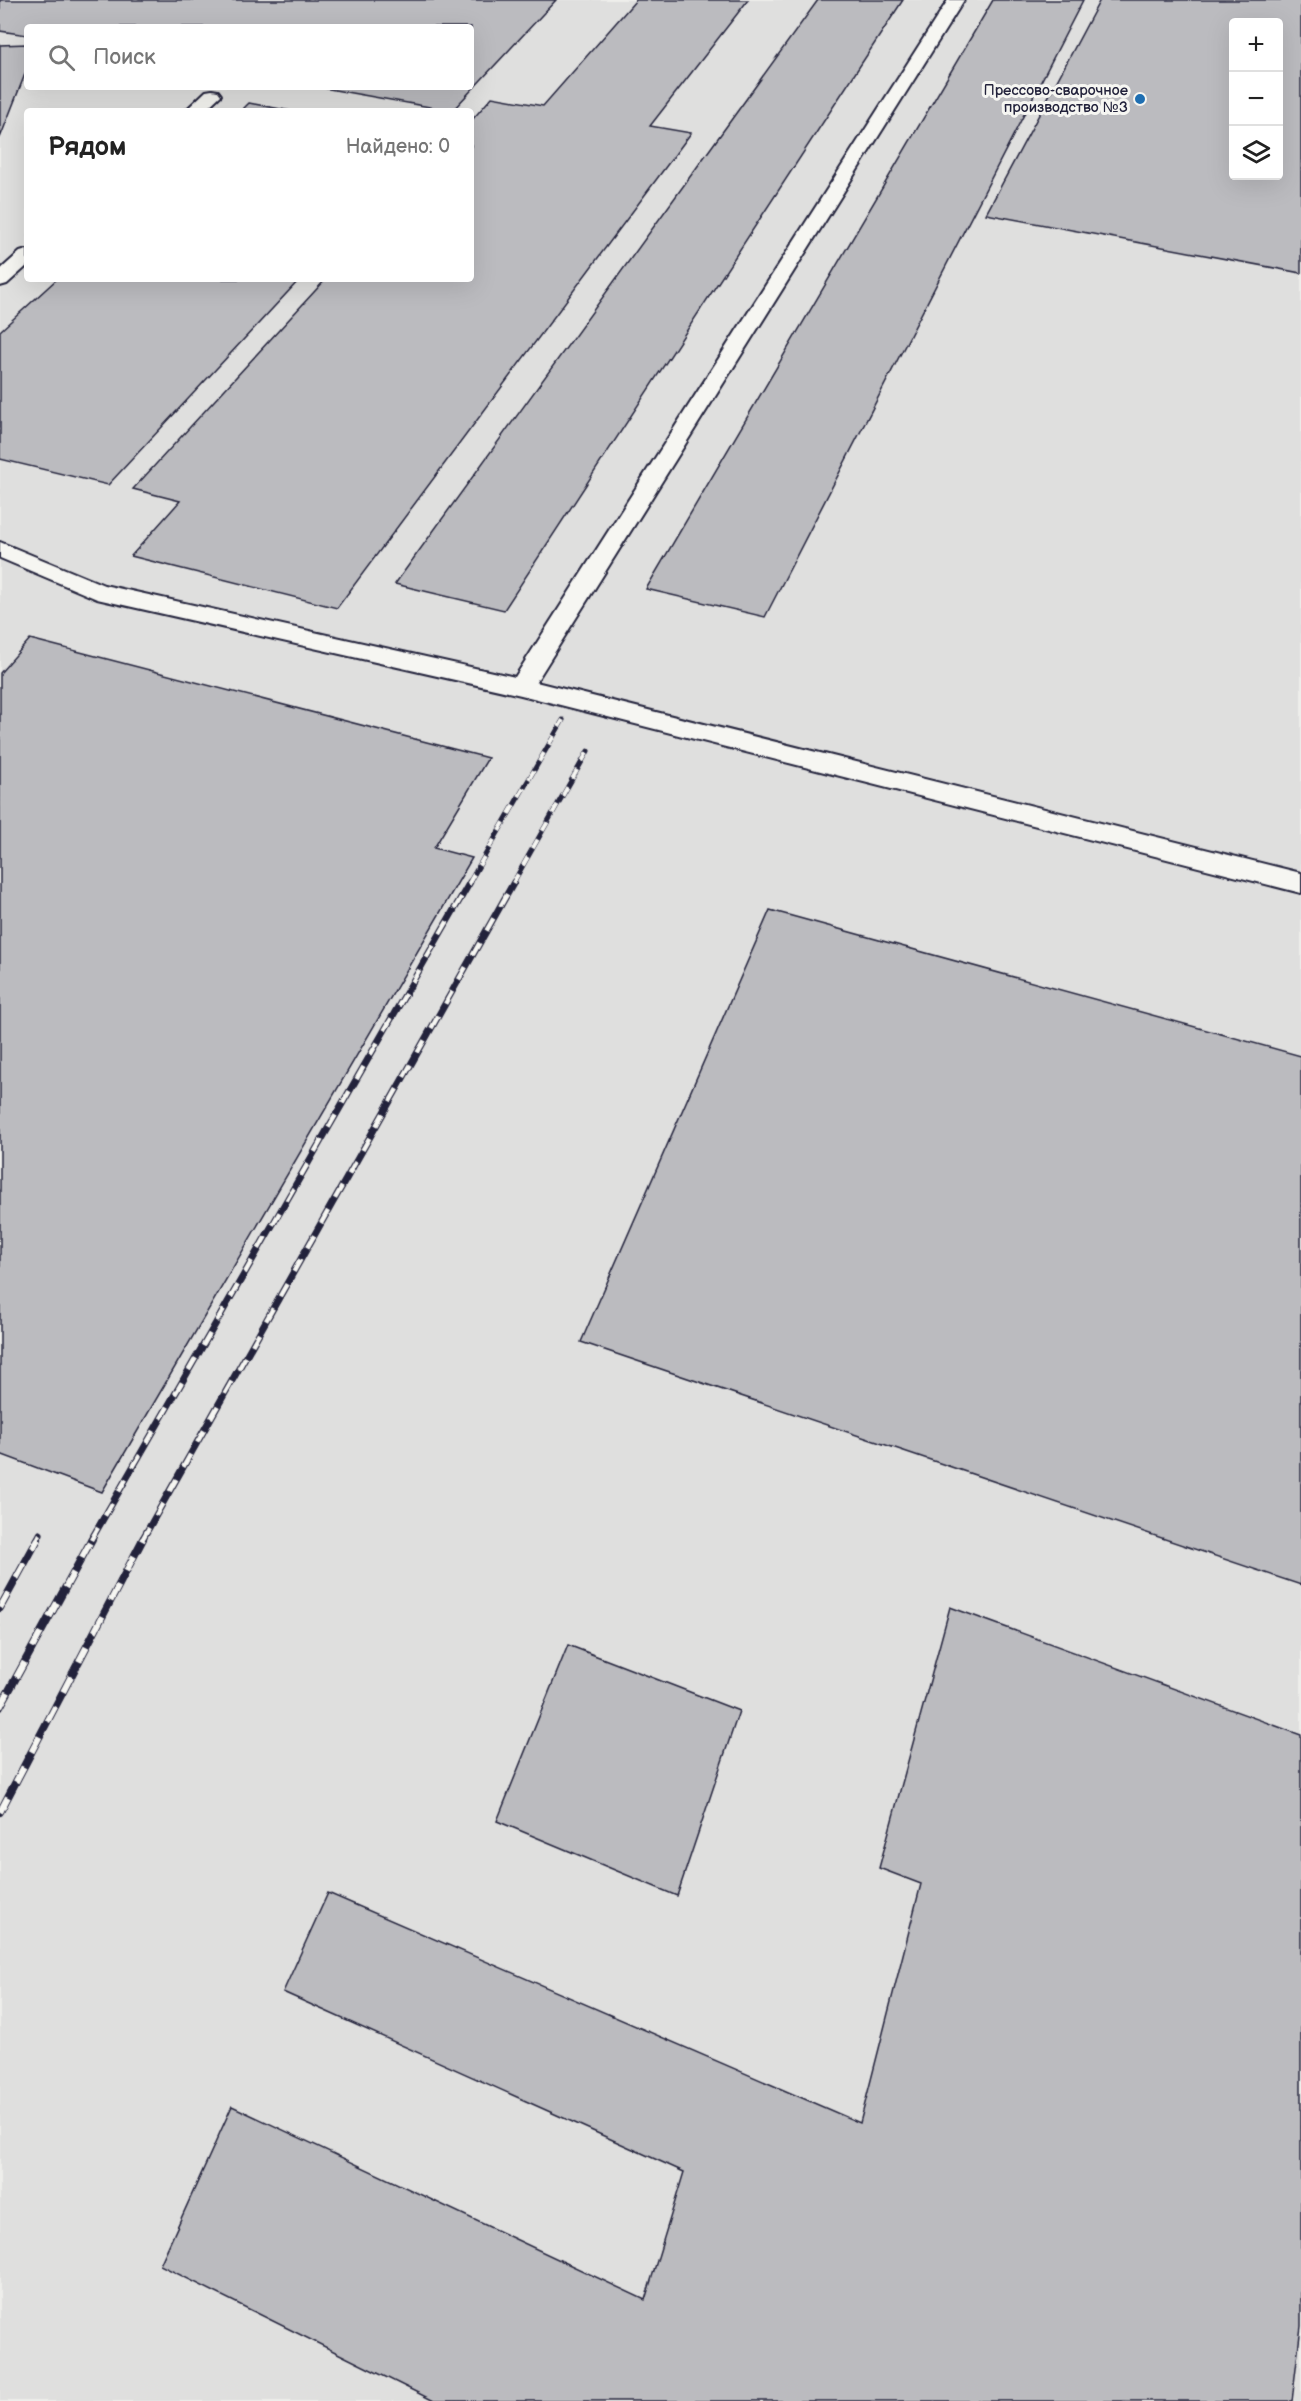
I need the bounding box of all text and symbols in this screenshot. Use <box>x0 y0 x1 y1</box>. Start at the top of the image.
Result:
map controls <box>1229 18 1283 180</box>
button: + <box>1229 18 1283 72</box>
search box <box>24 24 474 90</box>
icon: search <box>45 41 78 74</box>
text: Поиск <box>93 44 156 71</box>
button: − <box>1229 72 1283 126</box>
place label: Прессово-сварочное производство №3 <box>983 81 1128 117</box>
marker: Прессово-сварочное производство №3 <box>1133 92 1147 106</box>
button: layers <box>1229 126 1283 180</box>
text: Рядом <box>48 132 126 163</box>
text: Найдено: 0 <box>346 135 450 159</box>

